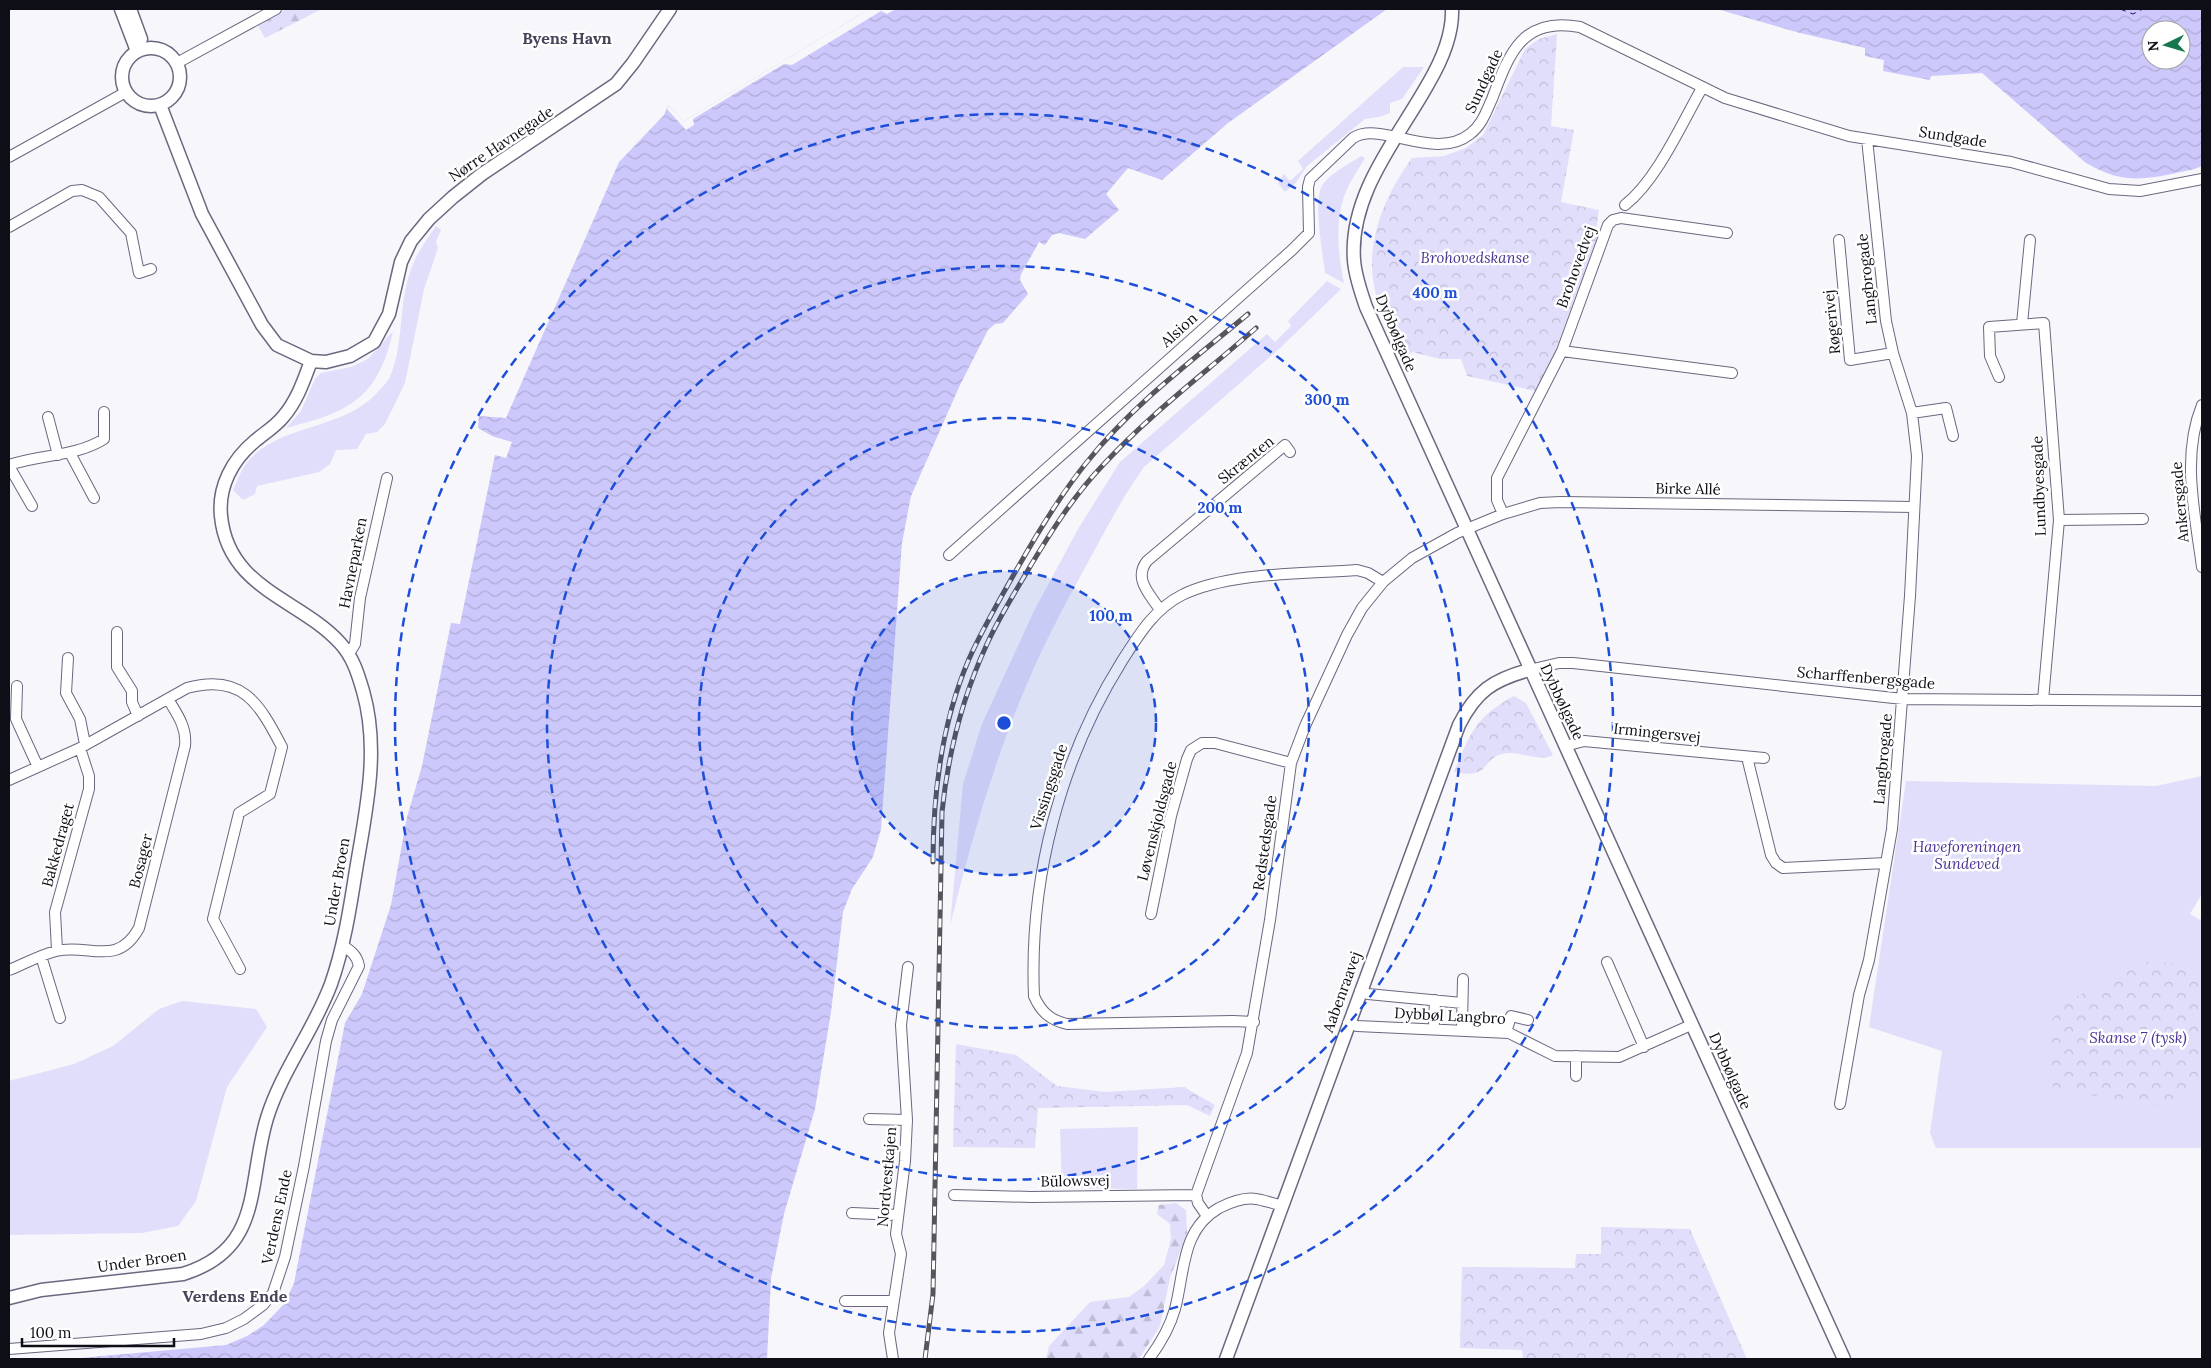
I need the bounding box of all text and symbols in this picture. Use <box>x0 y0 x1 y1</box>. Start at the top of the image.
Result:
north arrow <box>2141 20 2191 70</box>
district label: Byens Havn <box>522 28 612 48</box>
text: N <box>2144 40 2162 52</box>
street label: Sundgade <box>1460 46 1507 116</box>
street label: Nørre Havnegade <box>445 102 557 186</box>
street label: Sundgade <box>1918 122 1988 151</box>
street label: Brohovedvej <box>1552 223 1599 311</box>
street label: Langbrogade <box>1852 233 1881 326</box>
park label: Brohovedskanse <box>1421 248 1529 267</box>
text: 400 m <box>1412 283 1458 302</box>
street label: Røgerivej <box>1819 289 1844 355</box>
street label: Dybbølgade <box>1372 291 1421 374</box>
street label: Alsion <box>1156 308 1201 352</box>
text: 300 m <box>1304 390 1350 409</box>
street label: Skrænten <box>1214 431 1278 488</box>
street label: Lundbyesgade <box>2027 436 2050 536</box>
street label: Ankersgade <box>2167 461 2193 544</box>
street label: Birke Allé <box>1655 478 1721 499</box>
text: 200 m <box>1198 498 1243 517</box>
street label: Havneparken <box>334 516 371 610</box>
text: 100 m <box>1090 606 1133 625</box>
street label: Dybbølgade <box>1536 660 1588 743</box>
street label: Scharffenbergsgade <box>1796 662 1936 693</box>
street label: Langbrogade <box>1869 713 1896 805</box>
centre of rings <box>995 714 1013 732</box>
street label: Irmingersvej <box>1613 718 1702 747</box>
street label: Vissingsgade <box>1025 741 1071 833</box>
street label: Løvenskjoldsgade <box>1132 759 1181 883</box>
street label: Redstedsgade <box>1248 794 1281 892</box>
street label: Bakkedraget <box>37 801 78 889</box>
street label: Bosager <box>125 831 157 890</box>
street label: Under Broen <box>319 836 354 928</box>
park label: Haveforeningen Sundeved <box>1913 837 2022 873</box>
street label: Aabenraavej <box>1318 949 1365 1036</box>
street label: Dybbøl Langbro <box>1394 1003 1507 1028</box>
park label: Skanse 7 (tysk) <box>2089 1028 2187 1048</box>
street label: Dybbølgade <box>1705 1029 1756 1112</box>
street label: Nordvestkajen <box>873 1126 900 1228</box>
street label: Verdens Ende <box>257 1168 296 1267</box>
street label: Bülowsvej <box>1040 1170 1110 1191</box>
street label: Under Broen <box>96 1245 188 1276</box>
district label: Verdens Ende <box>183 1286 288 1306</box>
scale bar <box>22 1316 175 1348</box>
text: 100 m <box>30 1323 71 1342</box>

